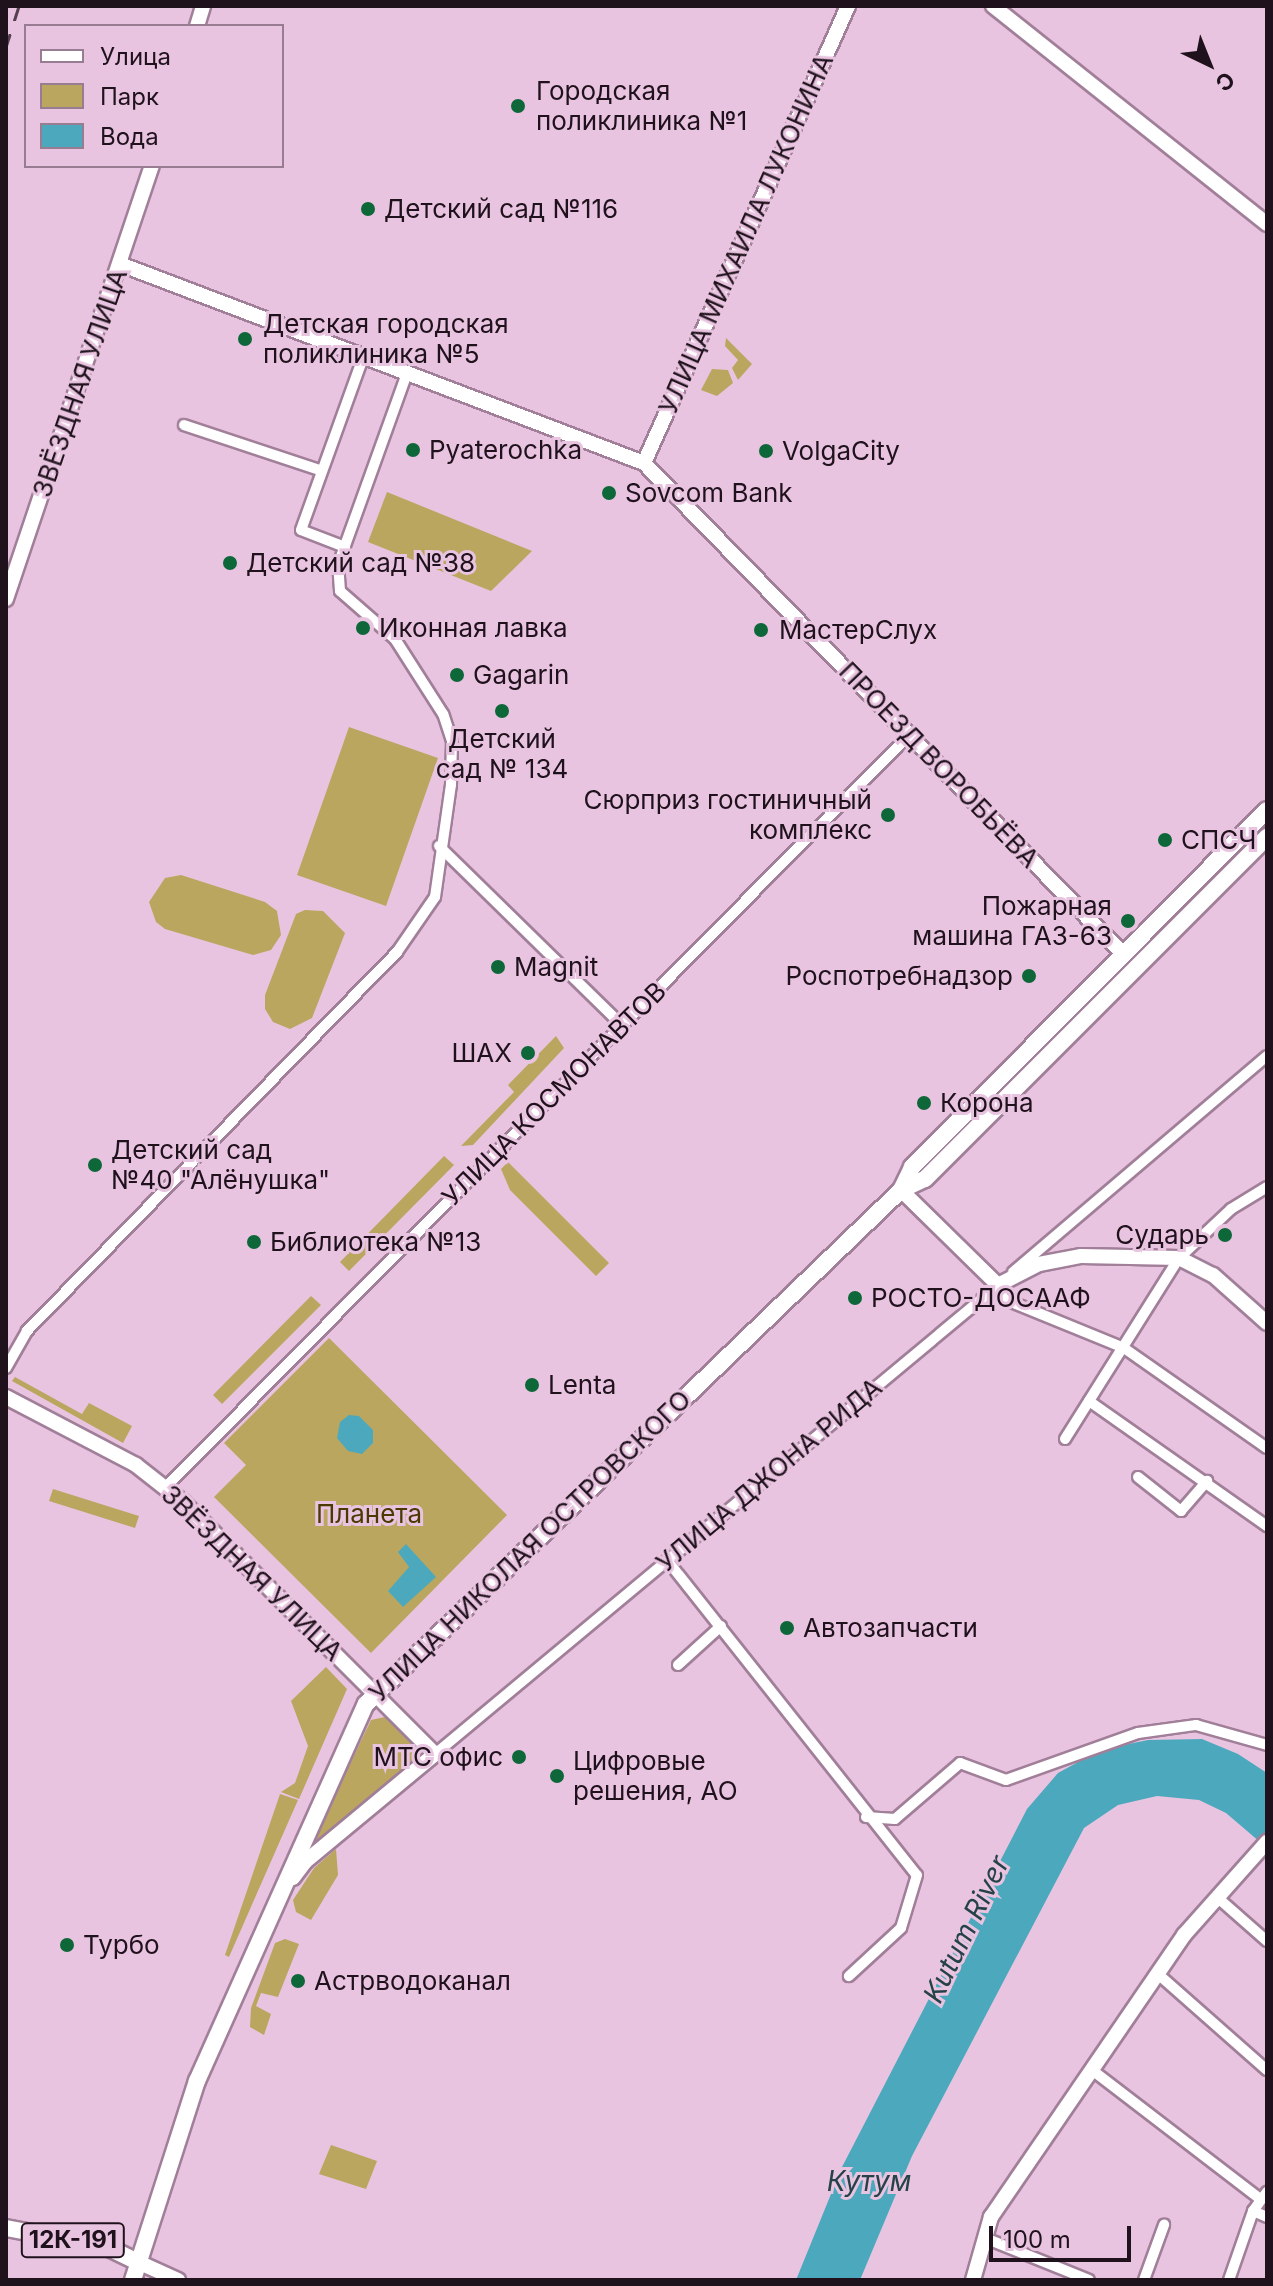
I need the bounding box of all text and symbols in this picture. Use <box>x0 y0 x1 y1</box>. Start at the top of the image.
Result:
legend <box>24 24 284 168</box>
north arrow <box>1169 24 1249 104</box>
text: Улица <box>100 42 171 71</box>
street label: УЛИЦА МИХАИЛА ЛУКОНИНА <box>652 49 840 419</box>
text: С <box>1211 66 1240 97</box>
place label: Городская поликлиника №1 <box>536 75 747 136</box>
text: Парк <box>100 82 159 111</box>
marker: Городская поликлиника №1 <box>507 95 529 117</box>
text: Вода <box>100 122 159 151</box>
place label: Детский сад №116 <box>384 193 618 225</box>
marker: Детский сад №116 <box>359 200 377 218</box>
street label: ЗВЁЗДНАЯ УЛИЦА <box>26 265 134 501</box>
place label: Детская городская поликлиника №5 <box>263 308 509 370</box>
marker: Детская городская поликлиника №5 <box>234 328 256 350</box>
place label: Pyaterochka <box>429 434 582 466</box>
place label: VolgaCity <box>782 435 900 467</box>
marker: Pyaterochka <box>404 441 422 459</box>
marker: VolgaCity <box>757 442 775 460</box>
place label: Sovcom Bank <box>625 477 793 509</box>
marker: Sovcom Bank <box>600 484 618 502</box>
place label: Детский сад №38 <box>246 547 475 579</box>
marker: Детский сад №38 <box>221 554 239 572</box>
place label: Иконная лавка <box>379 612 568 644</box>
place label: МастерСлух <box>779 614 937 646</box>
marker: Иконная лавка <box>354 619 372 637</box>
marker: МастерСлух <box>750 619 772 641</box>
street label: ПРОЕЗД ВОРОБЬЁВА <box>833 656 1045 874</box>
place label: Gagarin <box>473 659 569 691</box>
marker: Gagarin <box>448 666 466 684</box>
marker: Детский сад № 134 <box>493 702 511 720</box>
place label: Детский сад № 134 <box>436 723 568 784</box>
place label: Сюрприз гостиничный комплекс <box>584 784 872 846</box>
marker: Сюрприз гостиничный комплекс <box>879 806 897 824</box>
place label: СПСЧ <box>1181 824 1257 856</box>
marker: СПСЧ <box>1156 831 1174 849</box>
place label: Пожарная машина ГАЗ-63 <box>912 890 1112 952</box>
marker: Пожарная машина ГАЗ-63 <box>1119 912 1137 930</box>
place label: Magnit <box>514 951 598 983</box>
marker: Magnit <box>489 958 507 976</box>
place label: Роспотребнадзор <box>786 960 1013 992</box>
marker: Роспотребнадзор <box>1020 967 1038 985</box>
street label: УЛИЦА КОСМОНАВТОВ <box>436 976 672 1212</box>
place label: ШАХ <box>451 1037 512 1069</box>
marker: ШАХ <box>519 1044 537 1062</box>
place label: Корона <box>940 1087 1034 1119</box>
marker: Корона <box>915 1094 933 1112</box>
place label: Детский сад №40 "Алёнушка" <box>111 1134 330 1196</box>
marker: Детский сад №40 "Алёнушка" <box>86 1156 104 1174</box>
place label: Сударь <box>1115 1219 1209 1251</box>
place label: Библиотека №13 <box>270 1226 481 1258</box>
marker: Сударь <box>1216 1226 1234 1244</box>
marker: Библиотека №13 <box>245 1233 263 1251</box>
place label: РОСТО-ДОСААФ <box>871 1282 1091 1314</box>
marker: РОСТО-ДОСААФ <box>846 1289 864 1307</box>
place label: Lenta <box>548 1369 616 1401</box>
street label: УЛИЦА ДЖОНА РИДА <box>650 1372 888 1578</box>
marker: Lenta <box>523 1376 541 1394</box>
street label: УЛИЦА НИКОЛАЯ ОСТРОВСКОГО <box>363 1384 697 1708</box>
street label: ЗВЁЗДНАЯ УЛИЦА <box>155 1479 349 1667</box>
park label: Планета <box>316 1498 422 1530</box>
place label: Автозапчасти <box>803 1612 978 1644</box>
marker: Автозапчасти <box>778 1619 796 1637</box>
place label: МТС офис <box>373 1741 503 1773</box>
place label: Цифровые решения, АО <box>573 1745 738 1806</box>
marker: МТС офис <box>510 1748 528 1766</box>
marker: Цифровые решения, АО <box>548 1767 566 1785</box>
water label: Kutum River <box>916 1850 1016 2008</box>
place label: Турбо <box>83 1929 160 1961</box>
marker: Турбо <box>58 1936 76 1954</box>
place label: Астрводоканал <box>314 1965 511 1997</box>
marker: Астрводоканал <box>289 1972 307 1990</box>
water label: Кутум <box>827 2164 911 2198</box>
scale bar <box>993 2210 1135 2260</box>
road number: 12К-191 <box>19 2220 127 2260</box>
text: 100 m <box>1003 2225 1071 2254</box>

